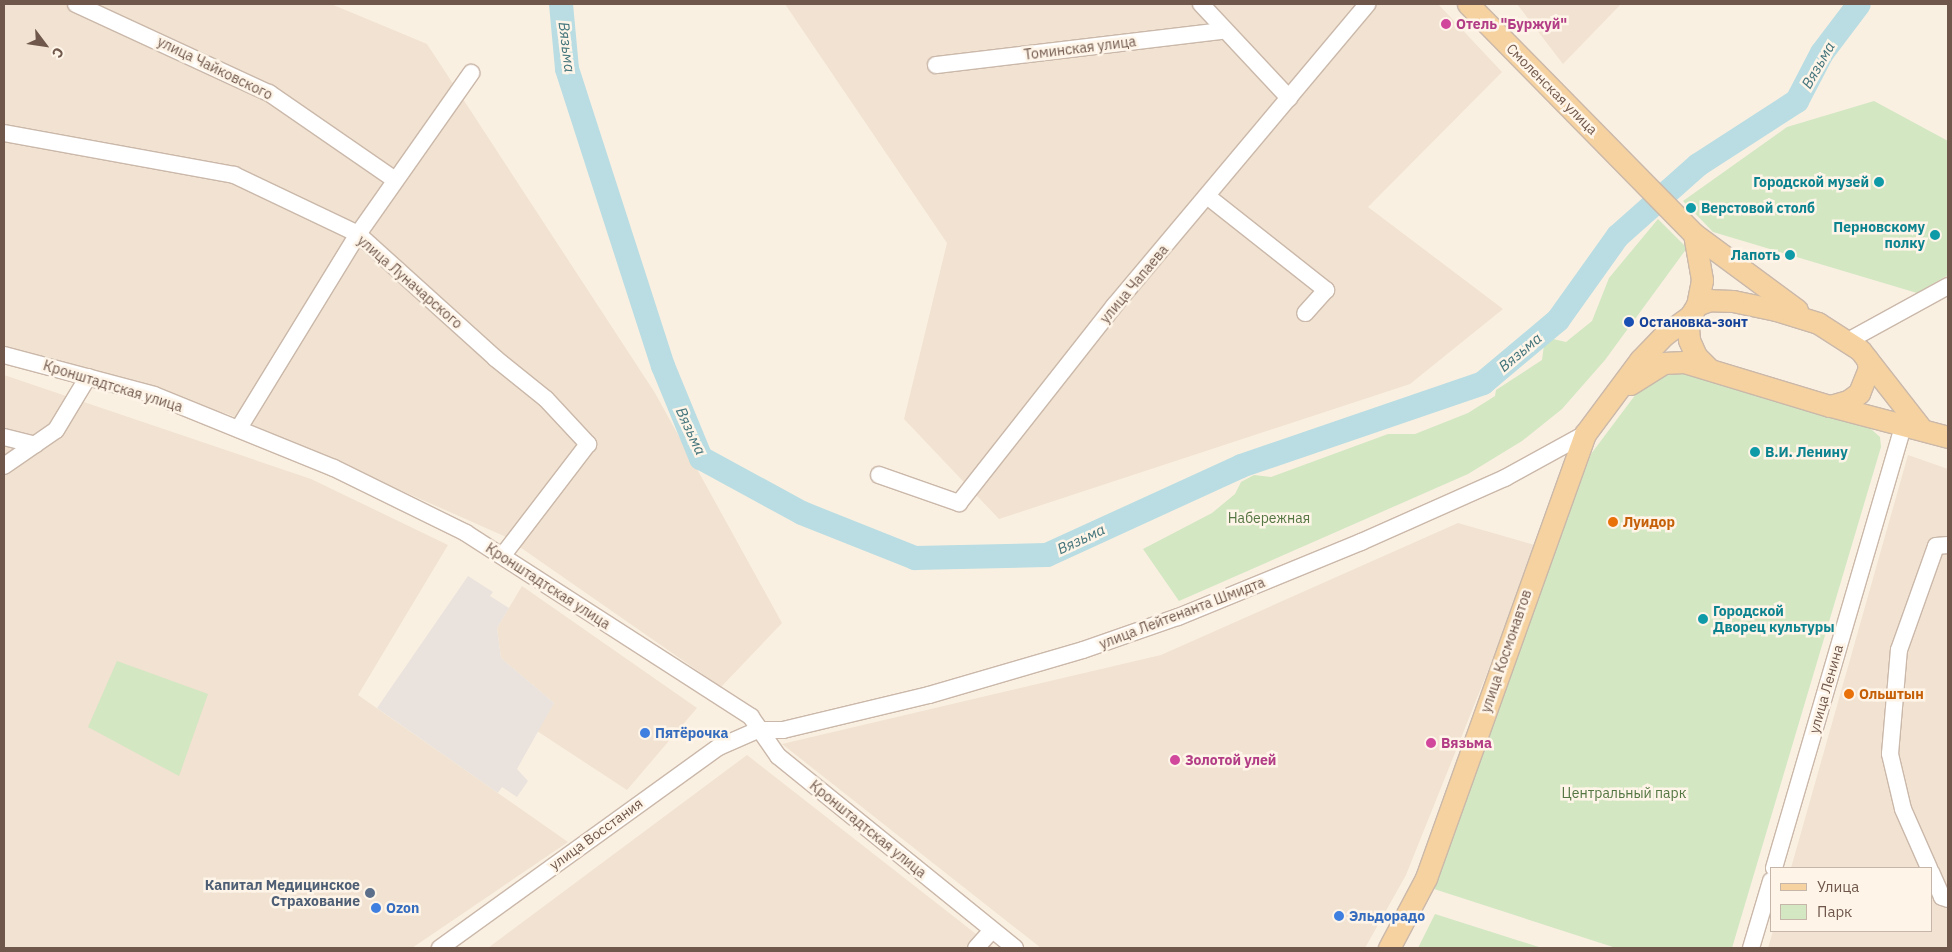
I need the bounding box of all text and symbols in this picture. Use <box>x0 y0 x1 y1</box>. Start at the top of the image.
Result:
place label: Отель "Буржуй" <box>1456 16 1567 32</box>
marker: Отель "Буржуй" <box>1440 18 1452 30</box>
north arrow <box>20 20 70 70</box>
water label: Вязьма <box>555 21 579 73</box>
street label: улица Чайковского <box>155 33 275 103</box>
street label: Томинская улица <box>1023 33 1137 63</box>
water label: Вязьма <box>1798 38 1838 92</box>
street label: Смоленская улица <box>1503 40 1601 138</box>
text: С <box>48 44 68 61</box>
place label: Городской музей <box>1753 174 1869 190</box>
marker: Городской музей <box>1873 176 1885 188</box>
place label: Верстовой столб <box>1701 200 1815 216</box>
marker: Верстовой столб <box>1685 202 1697 214</box>
place label: Перновскому полку <box>1833 219 1925 252</box>
marker: Перновскому полку <box>1929 229 1941 241</box>
street label: улица Луначарского <box>354 232 466 332</box>
street label: улица Чапаева <box>1096 241 1172 327</box>
place label: Лапоть <box>1731 247 1780 263</box>
marker: Лапоть <box>1784 249 1796 261</box>
place label: Остановка-зонт <box>1639 314 1748 330</box>
marker: Остановка-зонт <box>1623 316 1635 328</box>
water label: Вязьма <box>1495 329 1545 375</box>
street label: Кронштадтская улица <box>41 357 185 415</box>
water label: Вязьма <box>672 404 710 458</box>
place label: В.И. Ленину <box>1765 444 1848 460</box>
marker: В.И. Ленину <box>1749 446 1761 458</box>
park label: Набережная <box>1228 510 1310 526</box>
place label: Луидор <box>1623 514 1675 530</box>
marker: Луидор <box>1607 516 1619 528</box>
water label: Вязьма <box>1054 520 1108 558</box>
street label: Кронштадтская улица <box>483 539 613 633</box>
street label: улица Лейтенанта Шмидта <box>1097 574 1267 652</box>
street label: улица Космонавтов <box>1477 587 1535 715</box>
place label: Городской Дворец культуры <box>1713 603 1835 636</box>
marker: Городской Дворец культуры <box>1697 613 1709 625</box>
street label: улица Ленина <box>1805 643 1847 735</box>
place label: Ольштын <box>1859 686 1924 702</box>
marker: Ольштын <box>1843 688 1855 700</box>
place label: Пятёрочка <box>655 725 728 741</box>
marker: Пятёрочка <box>639 727 651 739</box>
place label: Вязьма <box>1441 735 1492 751</box>
marker: Вязьма <box>1425 737 1437 749</box>
place label: Золотой улей <box>1185 752 1276 768</box>
marker: Золотой улей <box>1169 754 1181 766</box>
street label: Кронштадтская улица <box>806 777 930 881</box>
park label: Центральный парк <box>1562 785 1686 801</box>
street label: улица Восстания <box>546 795 646 873</box>
legend <box>1770 867 1932 932</box>
place label: Капитал Медицинское Страхование <box>205 877 360 910</box>
text: Улица <box>1817 877 1859 896</box>
marker: Капитал Медицинское Страхование <box>364 887 376 899</box>
place label: Ozon <box>386 900 419 916</box>
marker: Ozon <box>370 902 382 914</box>
text: Парк <box>1817 902 1852 921</box>
place label: Эльдорадо <box>1349 908 1425 924</box>
marker: Эльдорадо <box>1333 910 1345 922</box>

